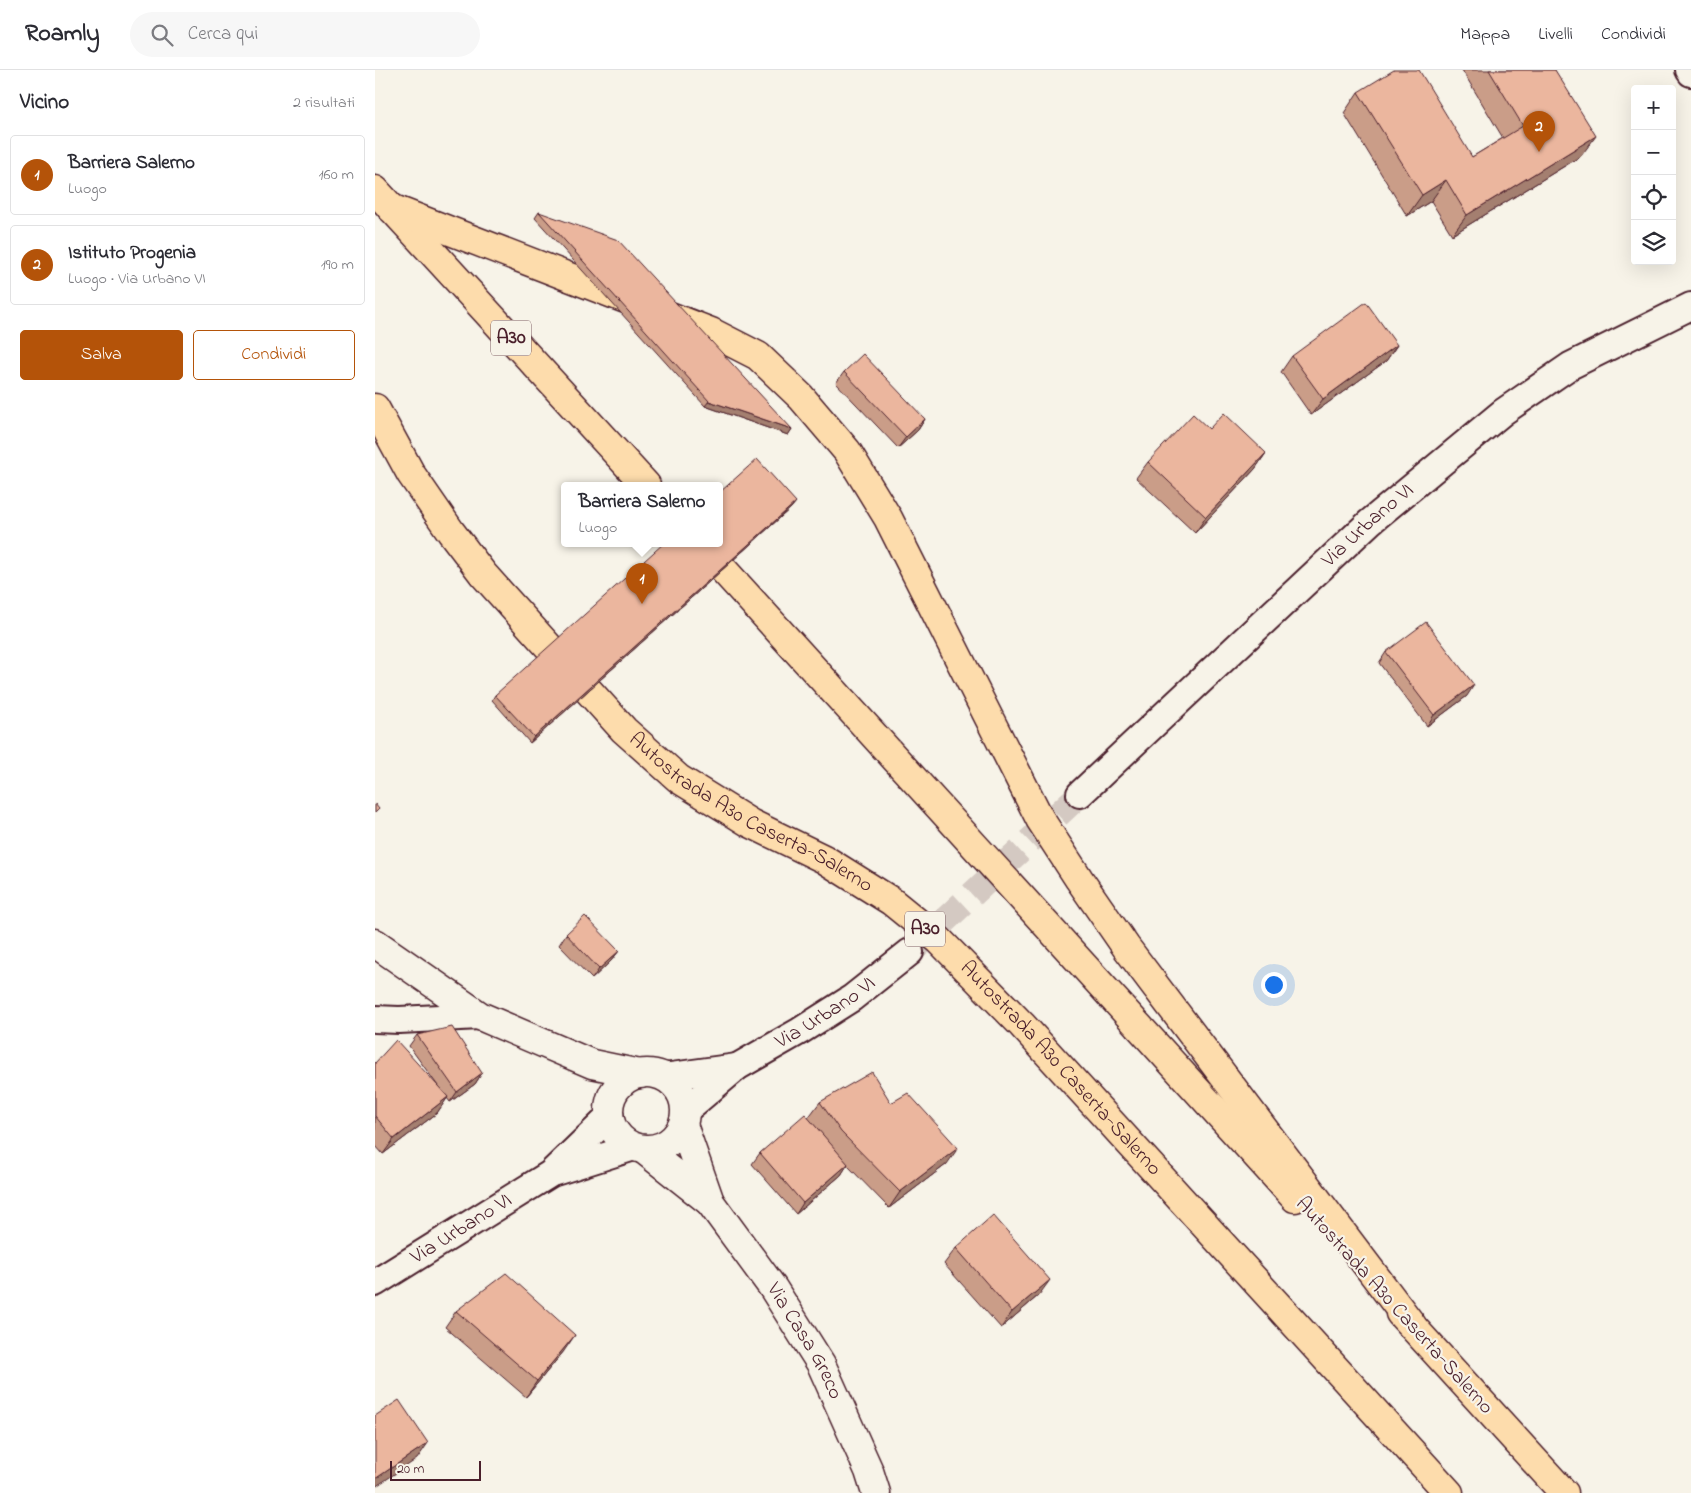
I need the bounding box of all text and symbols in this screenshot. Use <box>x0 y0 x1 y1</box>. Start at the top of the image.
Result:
search box <box>130 12 480 57</box>
text: Roamly <box>25 17 100 52</box>
icon: search <box>148 21 176 49</box>
text: Cerca qui <box>188 21 258 48</box>
text: Mappa <box>1460 22 1510 48</box>
text: Livelli <box>1538 22 1573 48</box>
text: Condividi <box>1601 22 1666 48</box>
map controls <box>1631 85 1676 265</box>
button: + <box>1631 85 1676 130</box>
text: Vicino <box>20 88 69 118</box>
text: 2 risultati <box>293 91 355 115</box>
pin: 2 <box>1523 111 1555 152</box>
button: − <box>1631 130 1676 175</box>
text: Barriera Salerno <box>68 150 195 177</box>
text: 1 <box>34 163 40 187</box>
text: 160 m <box>319 163 354 187</box>
button: locate <box>1631 175 1676 220</box>
text: Luogo <box>68 177 107 201</box>
button: layers <box>1631 220 1676 265</box>
text: Istituto Progenia <box>68 240 196 267</box>
text: 2 <box>33 253 41 277</box>
text: 190 m <box>321 253 354 277</box>
text: Luogo · Via Urbano VI <box>68 267 206 291</box>
road number: A30 <box>491 320 531 356</box>
button: Salva <box>20 330 183 380</box>
button: Condividi <box>193 330 355 380</box>
street label: Via Urbano VI <box>1314 476 1421 575</box>
popup <box>561 482 723 547</box>
text: Barriera Salerno <box>579 489 705 516</box>
text: Luogo <box>579 516 617 540</box>
pin: 1 <box>626 563 658 604</box>
street label: Autostrada A30 Caserta-Salerno <box>622 726 879 901</box>
road number: A30 <box>905 912 945 946</box>
street label: Autostrada A30 Caserta-Salerno <box>953 954 1168 1183</box>
street label: Via Urbano VI <box>769 969 883 1057</box>
your location <box>1261 972 1287 998</box>
street label: Via Urbano VI <box>404 1186 518 1273</box>
street label: Autostrada A30 Caserta-Salerno <box>1288 1190 1500 1422</box>
street label: Via Casa Greco <box>758 1276 850 1404</box>
scale bar <box>390 1458 481 1481</box>
text: 20 m <box>397 1459 424 1480</box>

